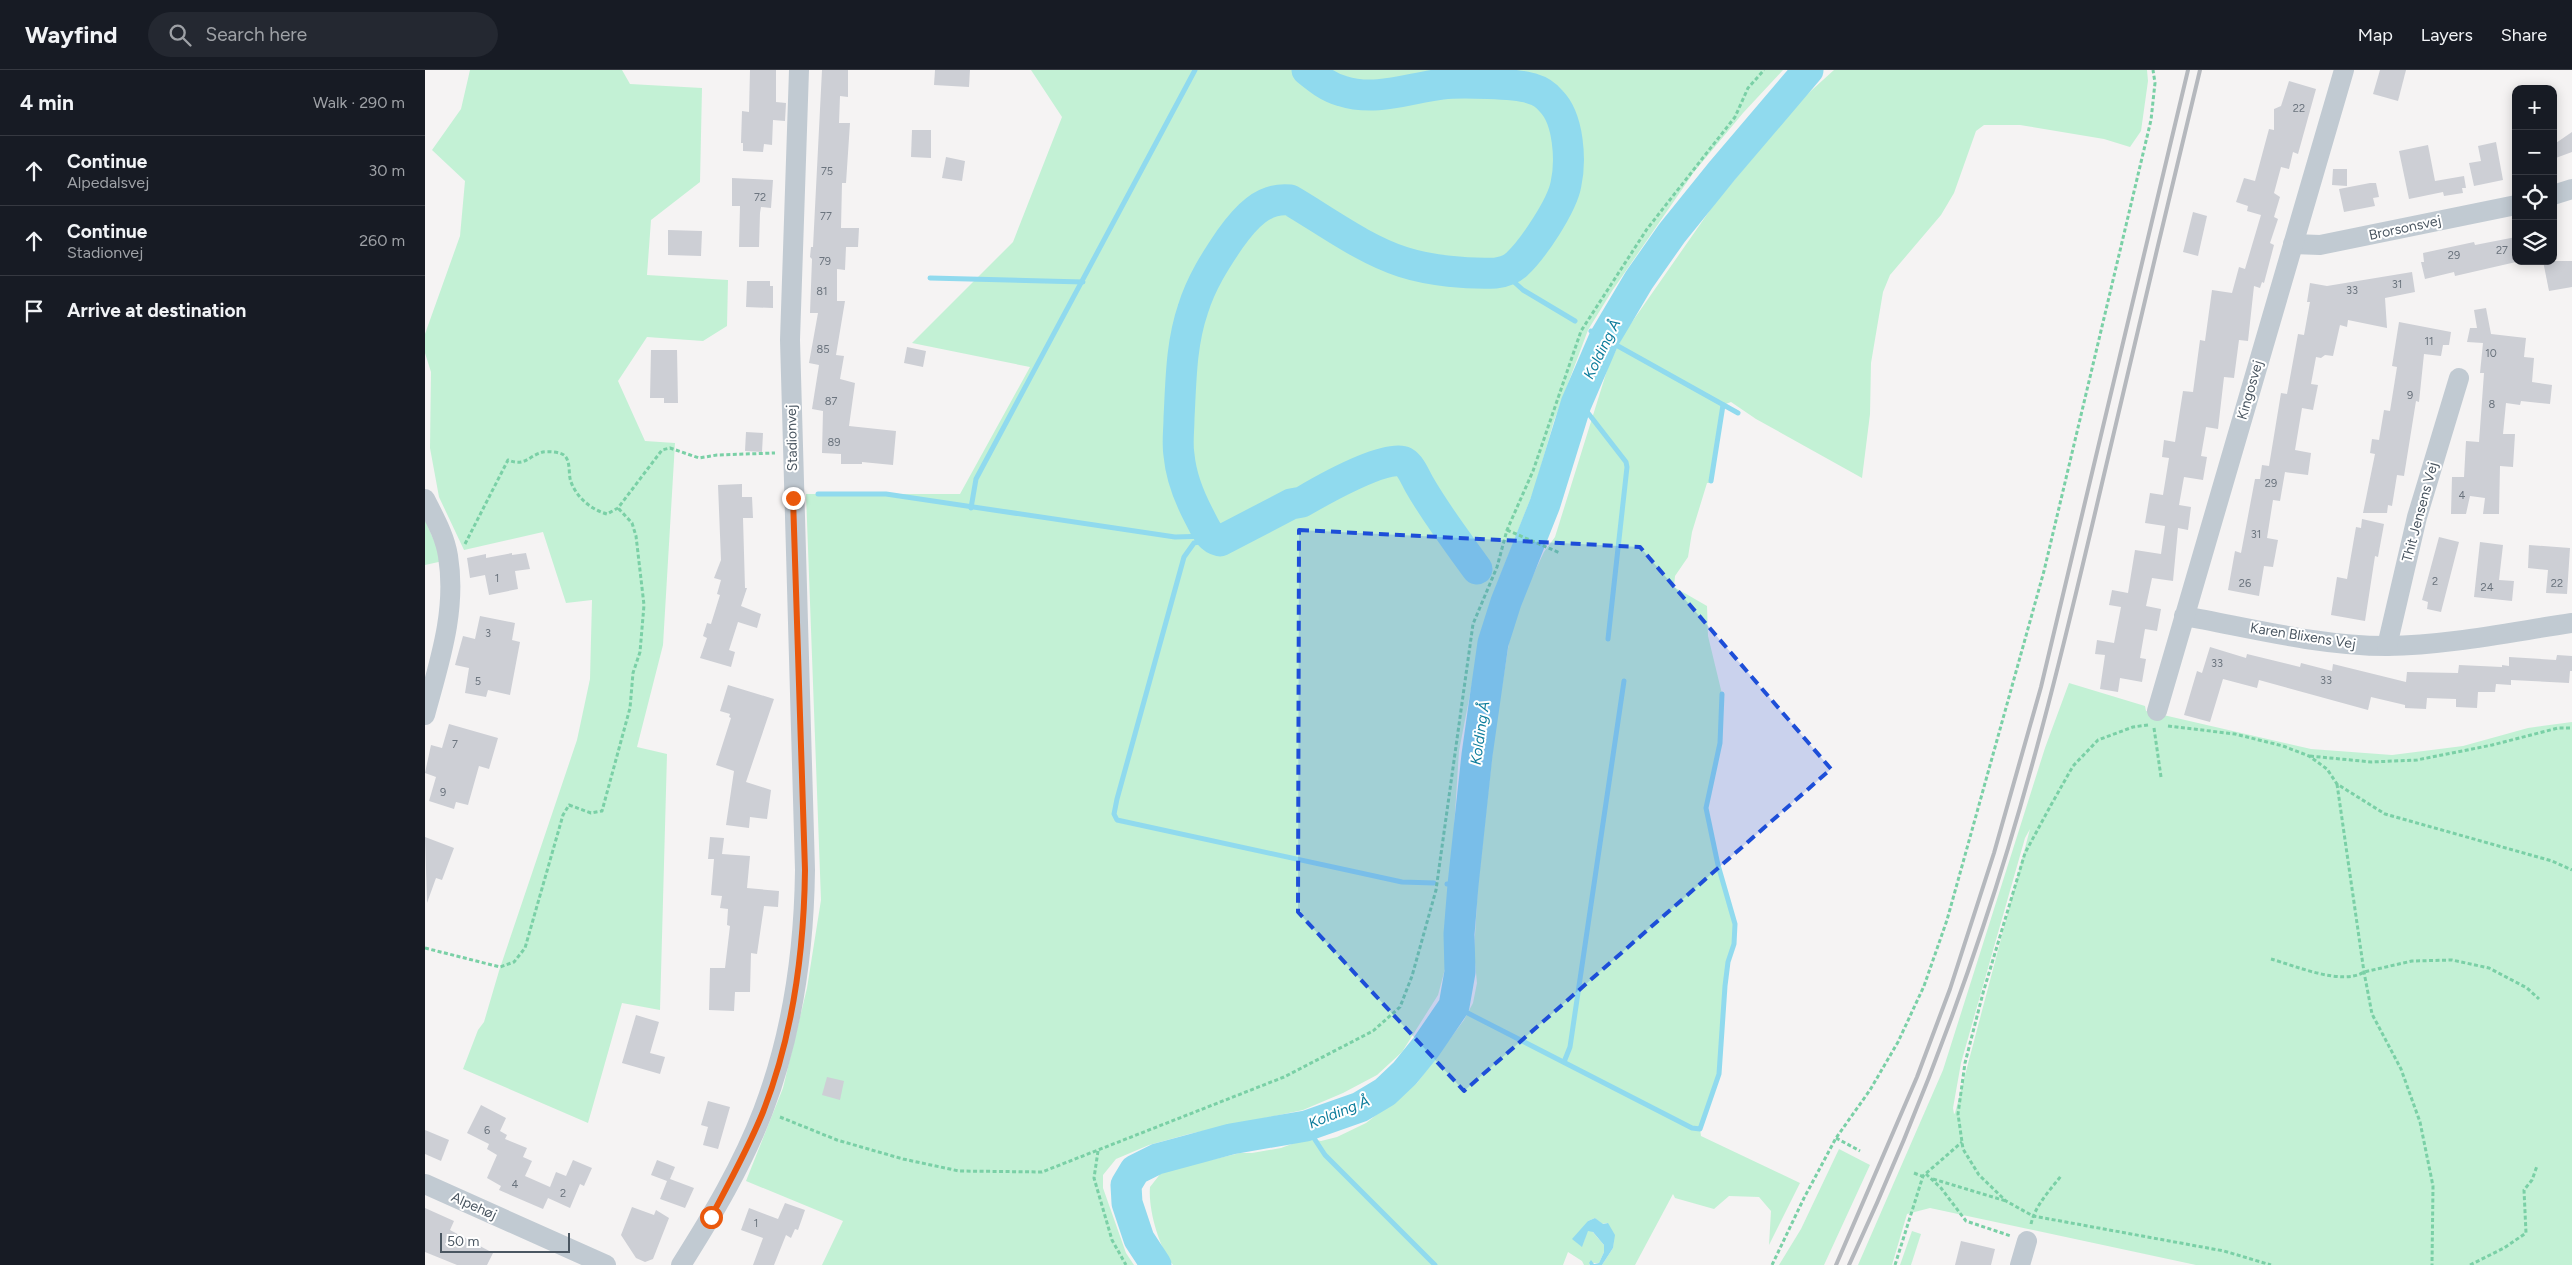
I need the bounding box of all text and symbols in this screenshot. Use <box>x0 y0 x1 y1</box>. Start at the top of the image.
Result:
search box <box>148 12 498 57</box>
text: Wayfind <box>25 20 118 49</box>
icon: search <box>166 21 194 49</box>
text: Search here <box>206 23 307 46</box>
text: Map <box>2358 24 2393 46</box>
text: Layers <box>2421 24 2473 46</box>
text: Share <box>2501 24 2547 46</box>
map controls <box>2512 85 2557 265</box>
button: + <box>2512 85 2557 130</box>
text: 4 min <box>20 90 74 115</box>
text: Walk · 290 m <box>313 93 405 112</box>
house number: 22 <box>2293 102 2305 115</box>
button: − <box>2512 130 2557 175</box>
text: Continue <box>67 150 147 173</box>
icon: ahead <box>20 157 48 185</box>
text: 30 m <box>368 161 405 180</box>
house number: 75 <box>821 165 833 178</box>
text: Alpedalsvej <box>67 173 149 192</box>
button: locate <box>2512 175 2557 220</box>
house number: 72 <box>754 191 766 204</box>
house number: 77 <box>820 210 832 223</box>
street label: Brorsonsvej <box>2367 212 2443 244</box>
text: Continue <box>67 220 147 243</box>
button: layers <box>2512 220 2557 265</box>
icon: ahead <box>20 227 48 255</box>
text: 260 m <box>359 231 405 250</box>
text: Stadionvej <box>67 243 143 262</box>
house number: 27 <box>2496 244 2508 257</box>
house number: 29 <box>2448 249 2460 262</box>
house number: 79 <box>819 255 831 268</box>
house number: 31 <box>2392 278 2402 291</box>
house number: 33 <box>2346 284 2358 297</box>
house number: 81 <box>816 285 828 298</box>
icon: arrive <box>20 297 48 325</box>
text: Arrive at destination <box>67 299 246 322</box>
water label: Kolding Å <box>1580 316 1624 382</box>
house number: 11 <box>2424 335 2434 348</box>
house number: 85 <box>816 343 830 356</box>
house number: 10 <box>2485 347 2497 360</box>
street label: Kingosvej <box>2233 358 2267 422</box>
house number: 9 <box>2407 389 2413 402</box>
house number: 87 <box>825 395 837 408</box>
house number: 8 <box>2489 398 2496 411</box>
street label: Stadionvej <box>783 404 801 472</box>
house number: 89 <box>828 436 840 449</box>
street label: Thit Jensens Vej <box>2398 460 2442 564</box>
house number: 29 <box>2265 477 2277 490</box>
route end <box>782 487 805 510</box>
house number: 4 <box>2459 489 2466 502</box>
house number: 31 <box>2251 528 2261 541</box>
house number: 1 <box>495 572 499 585</box>
house number: 2 <box>2432 575 2438 588</box>
house number: 26 <box>2239 577 2251 590</box>
house number: 22 <box>2551 577 2563 590</box>
house number: 24 <box>2481 581 2494 594</box>
street label: Karen Blixens Vej <box>2249 619 2357 653</box>
house number: 3 <box>485 627 491 640</box>
house number: 33 <box>2211 657 2223 670</box>
house number: 33 <box>2320 674 2332 687</box>
house number: 5 <box>475 675 481 688</box>
water label: Kolding Å <box>1467 700 1493 766</box>
house number: 7 <box>452 738 458 751</box>
house number: 9 <box>440 786 446 799</box>
water label: Kolding Å <box>1306 1092 1372 1132</box>
house number: 6 <box>484 1124 490 1137</box>
house number: 4 <box>512 1178 519 1191</box>
house number: 2 <box>560 1187 566 1200</box>
street label: Alpehøj <box>449 1188 499 1224</box>
route start <box>700 1206 723 1229</box>
house number: 1 <box>754 1217 758 1230</box>
scale bar <box>440 1230 570 1253</box>
text: 50 m <box>447 1233 479 1250</box>

